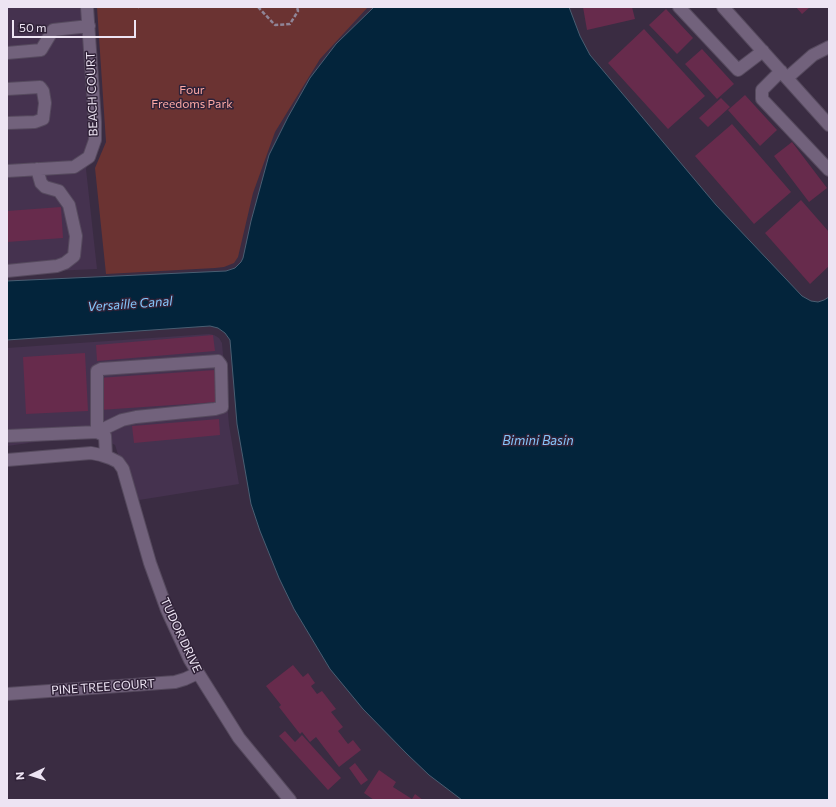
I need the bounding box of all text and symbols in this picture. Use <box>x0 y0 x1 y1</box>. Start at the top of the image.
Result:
scale bar <box>14 12 138 38</box>
text: 50 m <box>19 20 47 34</box>
street label: BEACH COURT <box>83 51 101 137</box>
park label: Four Freedoms Park <box>151 83 233 111</box>
water label: Versaille Canal <box>87 293 173 315</box>
water label: Bimini Basin <box>502 433 574 449</box>
street label: TUDOR DRIVE <box>157 595 205 675</box>
street label: PINE TREE COURT <box>51 676 155 698</box>
north arrow <box>12 755 52 795</box>
text: N <box>13 771 26 780</box>

